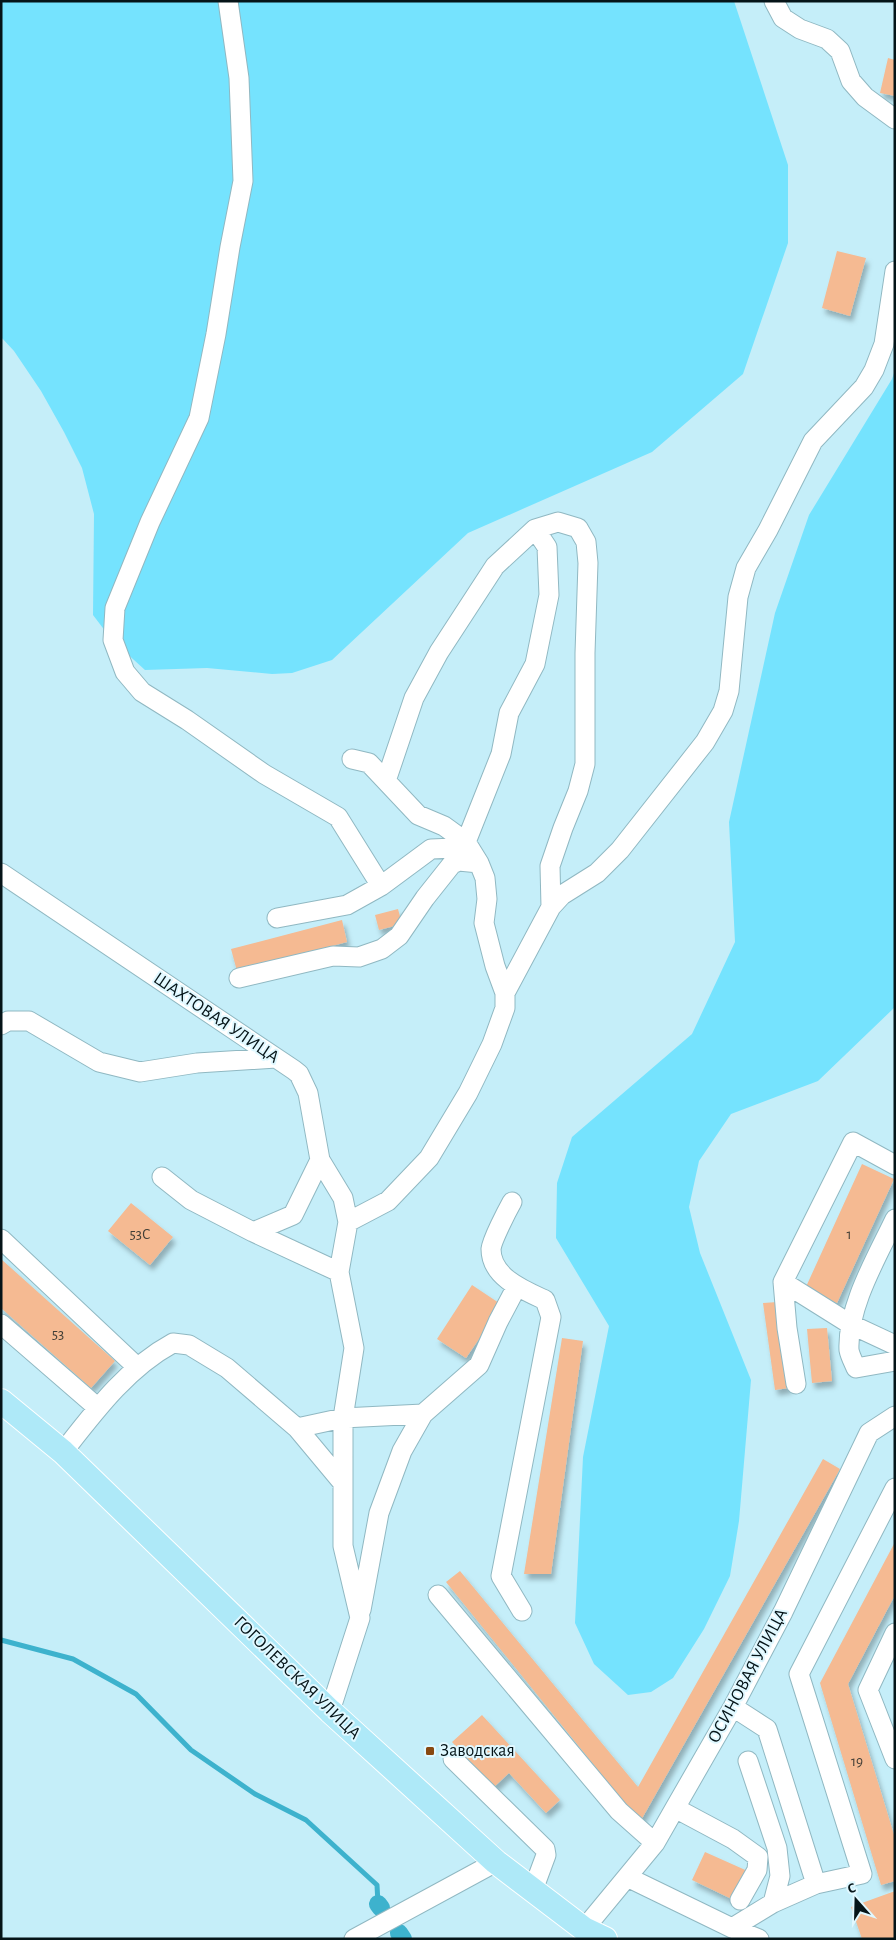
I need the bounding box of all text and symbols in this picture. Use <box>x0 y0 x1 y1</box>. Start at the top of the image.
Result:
street label: ШАХТОВАЯ УЛИЦА <box>150 969 282 1067</box>
house number: 53С <box>130 1227 150 1242</box>
house number: 1 <box>846 1227 852 1242</box>
house number: 53 <box>52 1327 64 1342</box>
street label: ОСИНОВАЯ УЛИЦА <box>705 1605 791 1746</box>
street label: ГОГОЛЕВСКАЯ УЛИЦА <box>230 1613 364 1743</box>
place label: Заводская <box>440 1742 515 1760</box>
marker: Заводская <box>424 1745 436 1757</box>
house number: 19 <box>851 1754 863 1769</box>
north arrow <box>831 1875 881 1925</box>
text: С <box>846 1881 858 1897</box>

